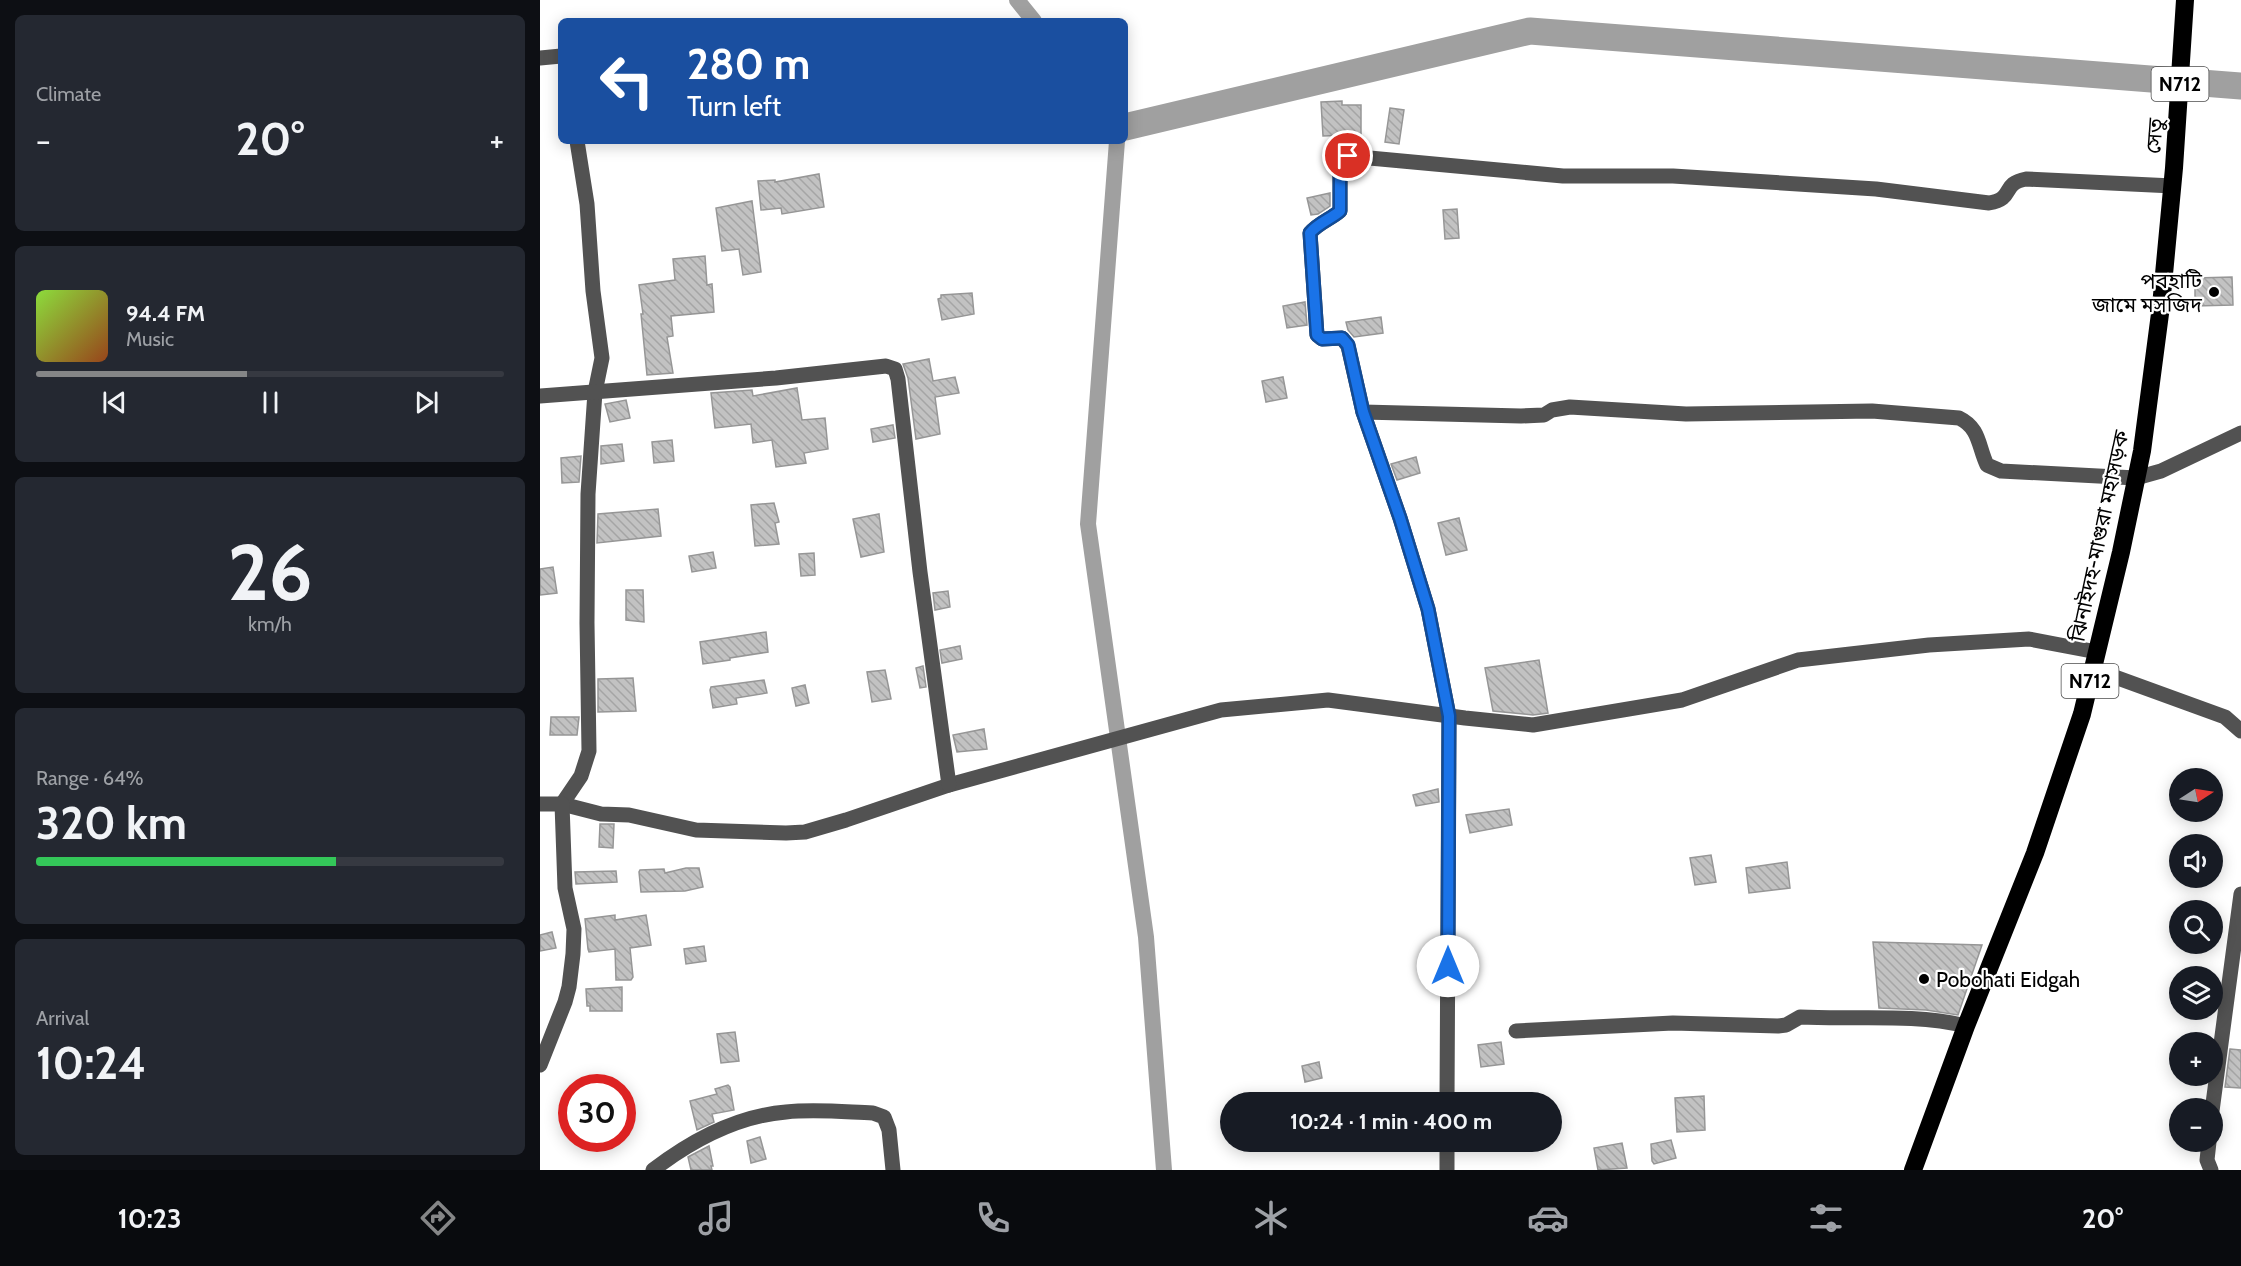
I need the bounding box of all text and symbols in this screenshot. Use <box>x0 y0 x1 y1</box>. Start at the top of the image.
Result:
text: 280 m <box>687 38 810 90</box>
icon: left <box>588 42 666 120</box>
road number: N712 <box>2152 67 2208 101</box>
text: Climate <box>36 82 101 106</box>
text: Turn left <box>687 90 781 123</box>
text: 20° <box>236 112 304 166</box>
street label: সেতু <box>2140 116 2169 155</box>
text: − <box>36 120 51 160</box>
text: + <box>489 120 504 160</box>
pin <box>1322 130 1373 181</box>
icon: arrive <box>1331 139 1364 172</box>
place label: পবহাটি জামে মসজিদ <box>2091 268 2203 317</box>
marker: পবহাটি জামে মসজিদ <box>2207 285 2221 299</box>
text: 94.4 FM <box>126 300 205 327</box>
text: Music <box>126 327 174 351</box>
icon: previous <box>98 386 131 419</box>
icon: pause <box>254 386 287 419</box>
icon: next <box>410 386 443 419</box>
street label: ঝিনাইদহ-মাগুরা মহাসড়ক <box>2064 427 2134 645</box>
text: 26 <box>227 525 313 620</box>
text: km/h <box>248 612 292 636</box>
road number: N712 <box>2062 664 2118 698</box>
text: Range · 64% <box>36 766 144 790</box>
north arrow <box>2169 768 2223 822</box>
map controls <box>2169 768 2223 1152</box>
text: 320 km <box>36 796 187 850</box>
button: sound <box>2169 834 2223 888</box>
button: search <box>2169 900 2223 954</box>
position arrow <box>1416 934 1480 998</box>
button: layers <box>2169 966 2223 1020</box>
place label: Pobohati Eidgah <box>1936 967 2080 992</box>
marker: Pobohati Eidgah <box>1917 972 1931 986</box>
text: Arrival <box>36 1006 89 1030</box>
button: + <box>2169 1032 2223 1086</box>
text: 10:24 <box>36 1036 146 1090</box>
speed limit sign: 30 <box>558 1074 636 1152</box>
button: − <box>2169 1098 2223 1152</box>
text: 10:24 · 1 min · 400 m <box>1290 1108 1492 1135</box>
icon: directions <box>417 1197 459 1239</box>
icon: music <box>695 1197 737 1239</box>
icon: phone <box>972 1197 1014 1239</box>
icon: climate <box>1250 1197 1292 1239</box>
icon: car <box>1527 1197 1569 1239</box>
icon: filters <box>1805 1197 1847 1239</box>
text: 10:23 <box>118 1202 182 1235</box>
text: 20° <box>2082 1202 2123 1235</box>

